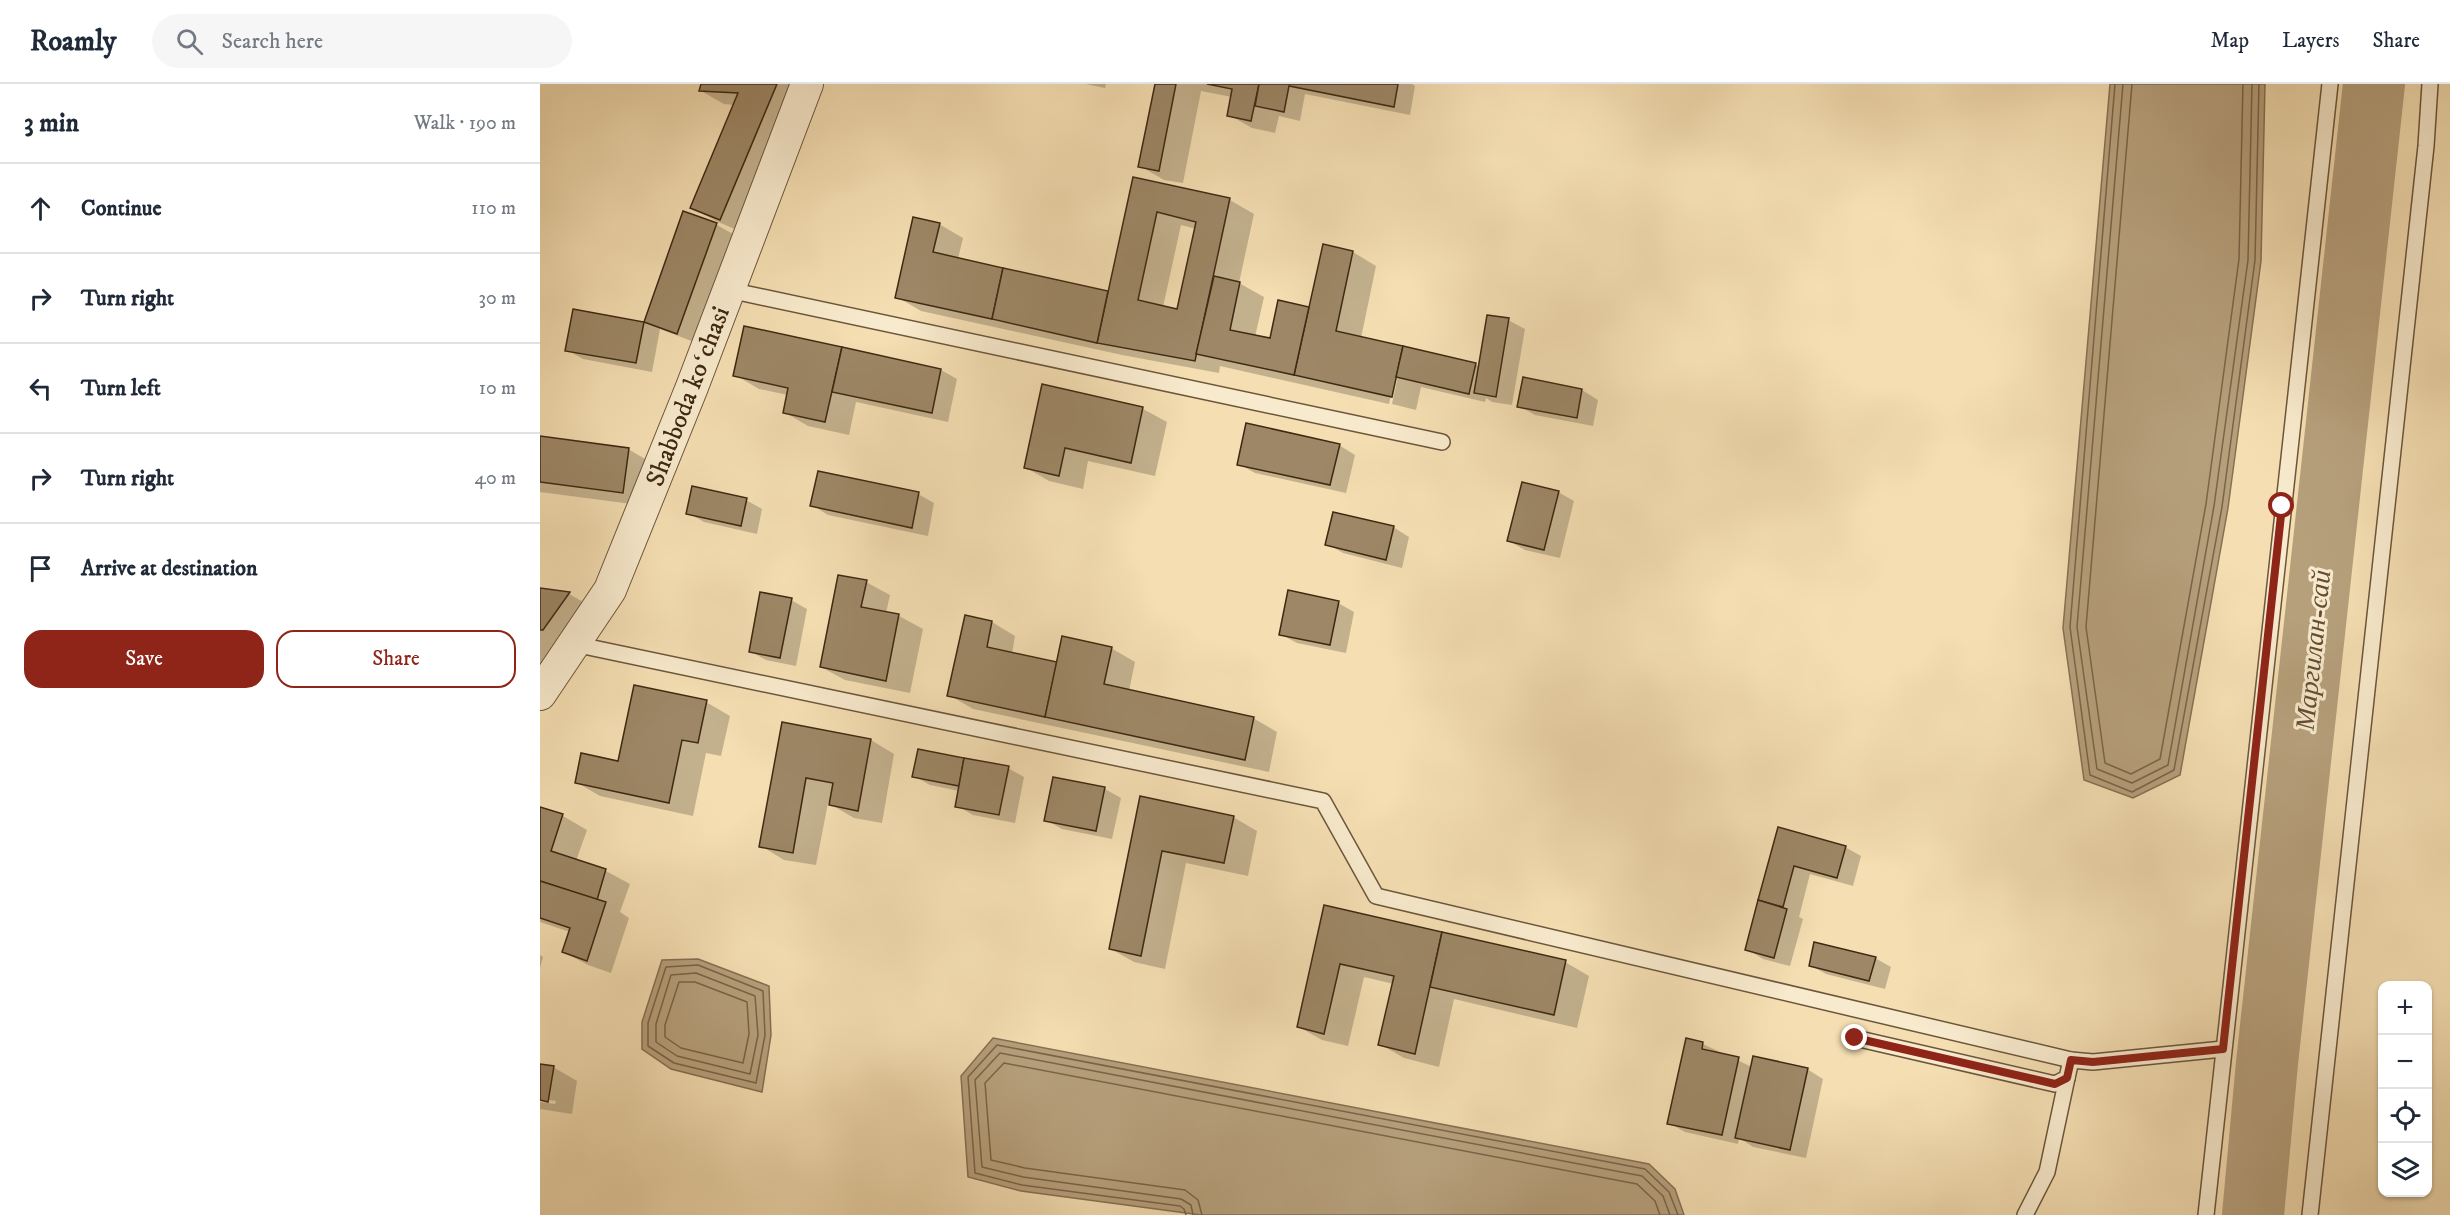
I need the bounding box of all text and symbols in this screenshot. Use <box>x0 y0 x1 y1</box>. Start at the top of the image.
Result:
search box <box>152 14 572 68</box>
text: Roamly <box>30 24 116 59</box>
icon: search <box>173 25 206 58</box>
text: Search here <box>221 28 323 55</box>
text: Map <box>2210 28 2249 54</box>
text: Layers <box>2282 28 2340 54</box>
text: Share <box>2373 28 2420 54</box>
text: 3 min <box>24 107 79 140</box>
text: Walk · 190 m <box>414 111 516 136</box>
icon: ahead <box>24 192 57 225</box>
text: Continue <box>81 195 162 222</box>
text: 110 m <box>471 196 516 221</box>
icon: right <box>24 282 57 315</box>
text: Turn right <box>81 285 174 312</box>
text: 30 m <box>478 286 516 311</box>
street label: Shabboda koʻchasi <box>639 302 738 491</box>
icon: left <box>24 372 57 405</box>
text: Turn left <box>81 375 161 402</box>
text: 10 m <box>479 376 516 401</box>
icon: right <box>24 462 57 495</box>
text: Turn right <box>81 465 174 492</box>
text: 40 m <box>474 466 516 491</box>
route start <box>2268 492 2294 518</box>
icon: arrive <box>24 552 57 585</box>
text: Arrive at destination <box>81 555 258 582</box>
water label: Маргилан-сай <box>2289 568 2339 733</box>
button: Save <box>24 630 264 688</box>
button: Share <box>276 630 516 688</box>
map controls <box>2378 981 2432 1197</box>
button: + <box>2378 981 2432 1035</box>
route end <box>1841 1024 1867 1050</box>
button: − <box>2378 1035 2432 1089</box>
button: locate <box>2378 1089 2432 1143</box>
button: layers <box>2378 1143 2432 1197</box>

